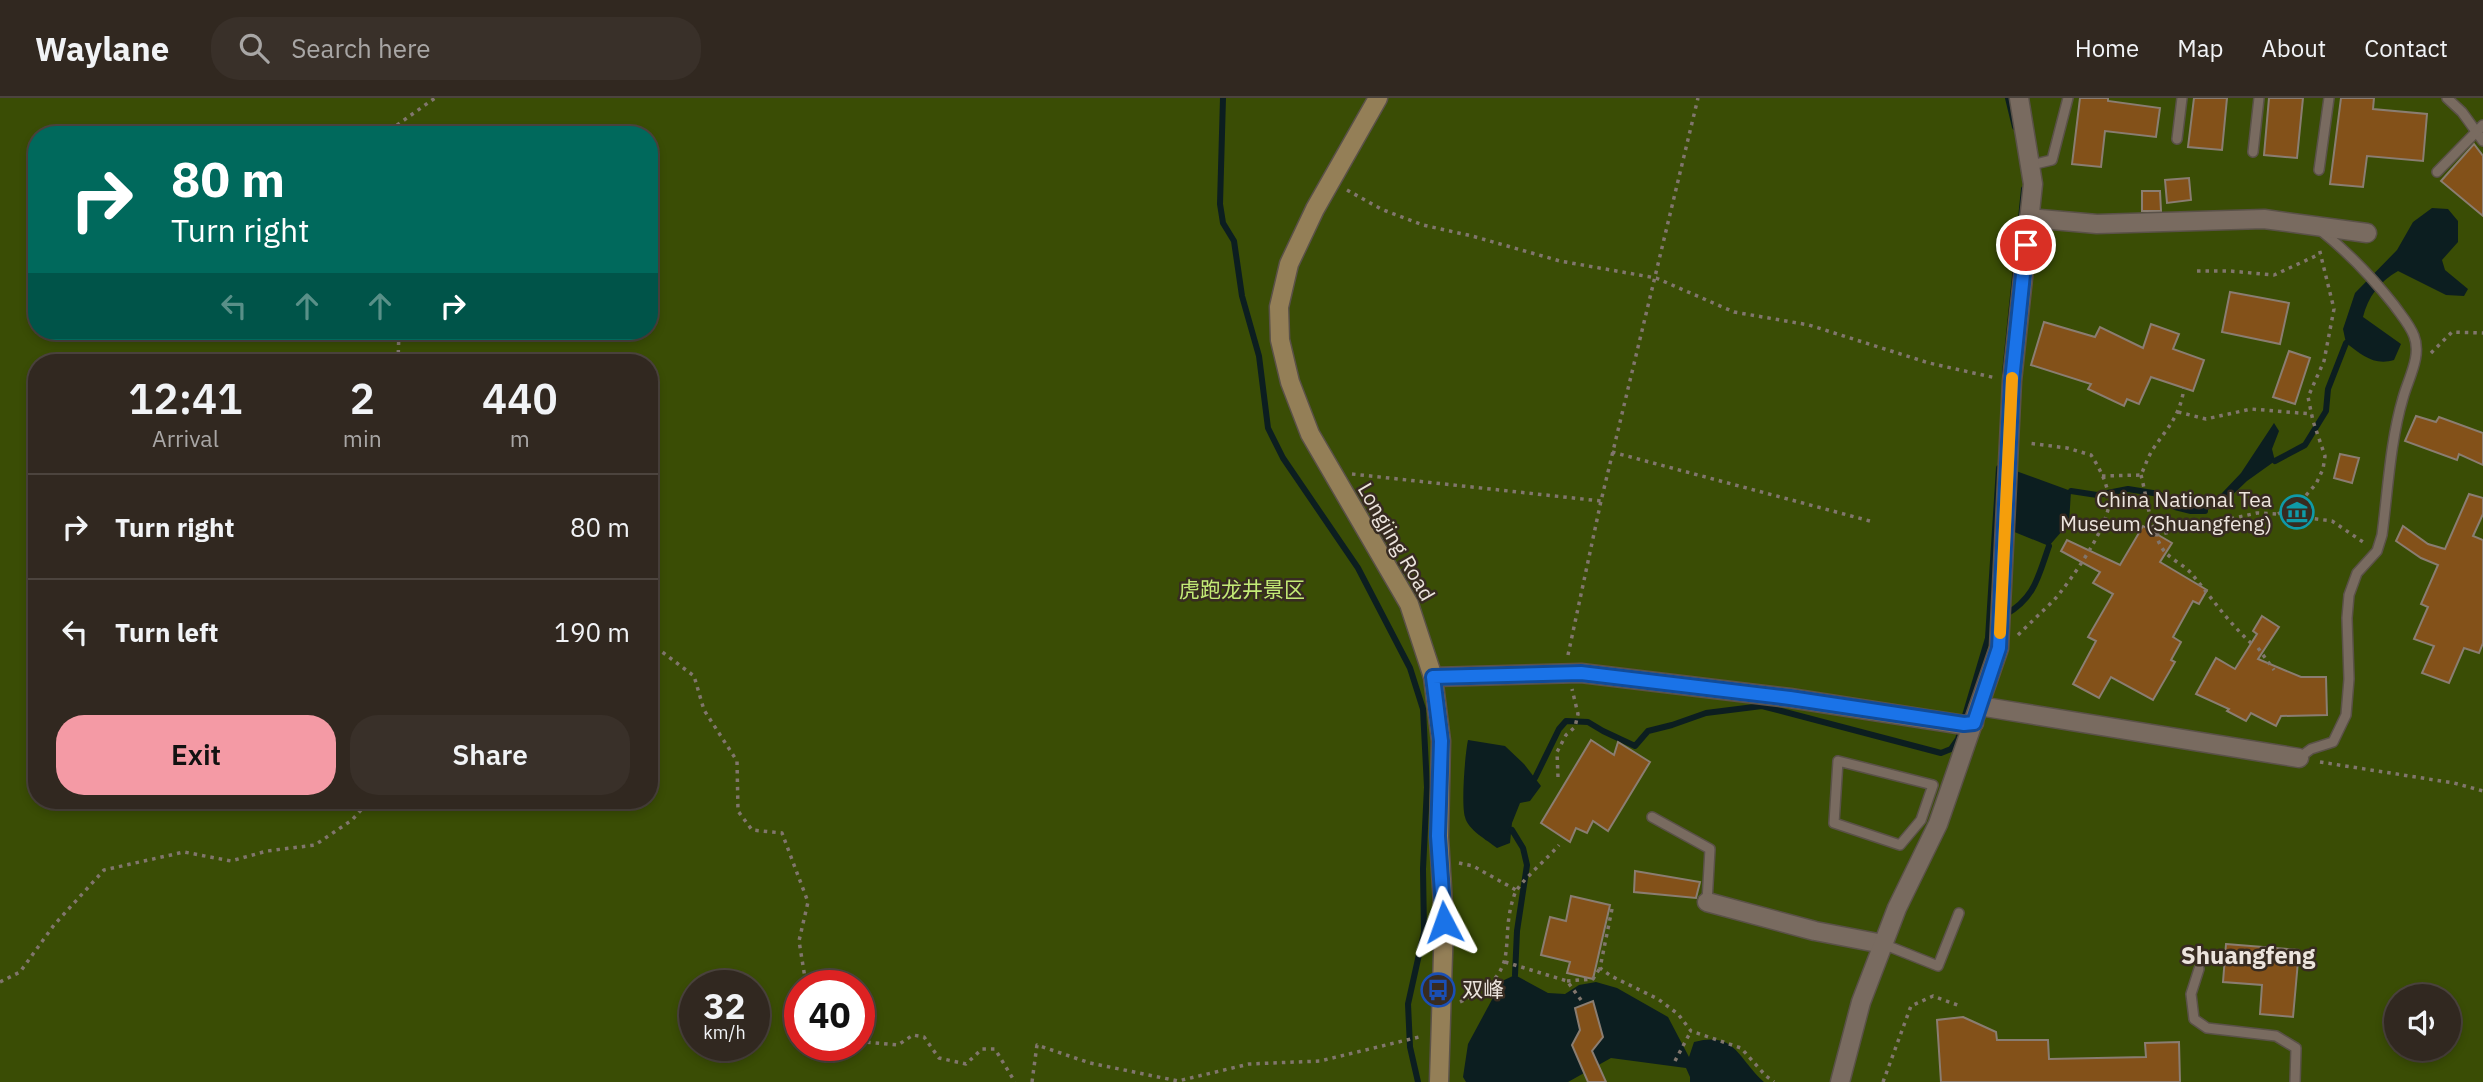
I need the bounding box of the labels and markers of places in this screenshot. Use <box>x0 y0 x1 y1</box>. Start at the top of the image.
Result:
pin <box>1996 215 2056 275</box>
place label: China National Tea Museum (Shuangfeng) <box>2060 485 2272 537</box>
museum icon: China National Tea Museum (Shuangfeng) <box>2278 493 2316 531</box>
bus stop icon: 双峰 <box>1419 971 1457 1009</box>
place label: 双峰 <box>1462 975 1504 1003</box>

